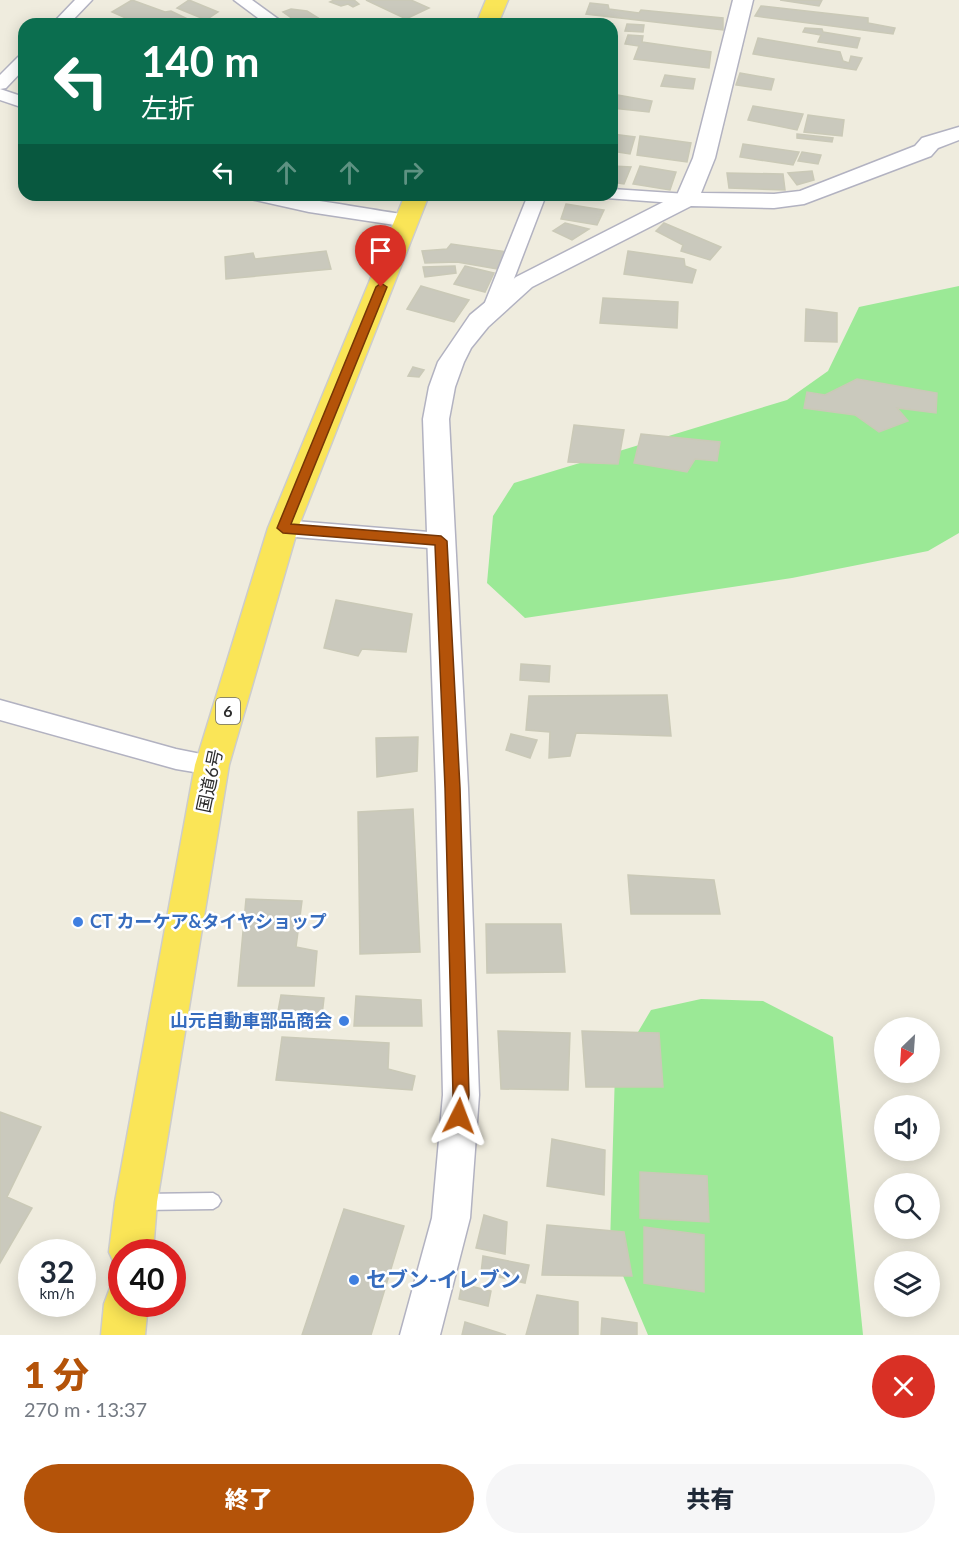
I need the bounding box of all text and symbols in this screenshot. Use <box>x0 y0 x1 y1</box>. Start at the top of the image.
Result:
text: 140 m <box>141 36 259 86</box>
icon: left <box>42 42 120 120</box>
text: 左折 <box>141 91 195 124</box>
icon: left <box>207 156 240 189</box>
icon: ahead <box>270 156 303 189</box>
icon: ahead <box>333 156 366 189</box>
icon: right <box>396 156 429 189</box>
pin <box>355 225 406 287</box>
icon: arrive <box>364 234 397 267</box>
road number: 6 <box>216 698 240 724</box>
street label: 国道6号 <box>192 747 226 815</box>
place label: CT カーケア&タイヤショップ <box>90 910 327 932</box>
marker: CT カーケア&タイヤショップ <box>71 915 85 929</box>
place label: 山元自動車部品商会 <box>170 1009 332 1031</box>
marker: 山元自動車部品商会 <box>337 1014 351 1028</box>
north arrow <box>874 1017 940 1083</box>
map controls <box>874 1017 940 1317</box>
position arrow <box>427 1084 491 1148</box>
button: sound <box>874 1095 940 1161</box>
button: search <box>874 1173 940 1239</box>
speed limit sign: 40 <box>108 1239 186 1317</box>
button: layers <box>874 1251 940 1317</box>
text: 32 <box>40 1253 74 1289</box>
place label: セブン-イレブン <box>366 1266 521 1291</box>
marker: セブン-イレブン <box>347 1273 361 1287</box>
text: km/h <box>39 1284 75 1302</box>
text: 1 分 <box>24 1352 89 1396</box>
button: close <box>872 1355 935 1418</box>
text: 270 m · 13:37 <box>24 1397 147 1421</box>
button: 終了 <box>24 1464 474 1533</box>
button: 共有 <box>486 1464 935 1533</box>

